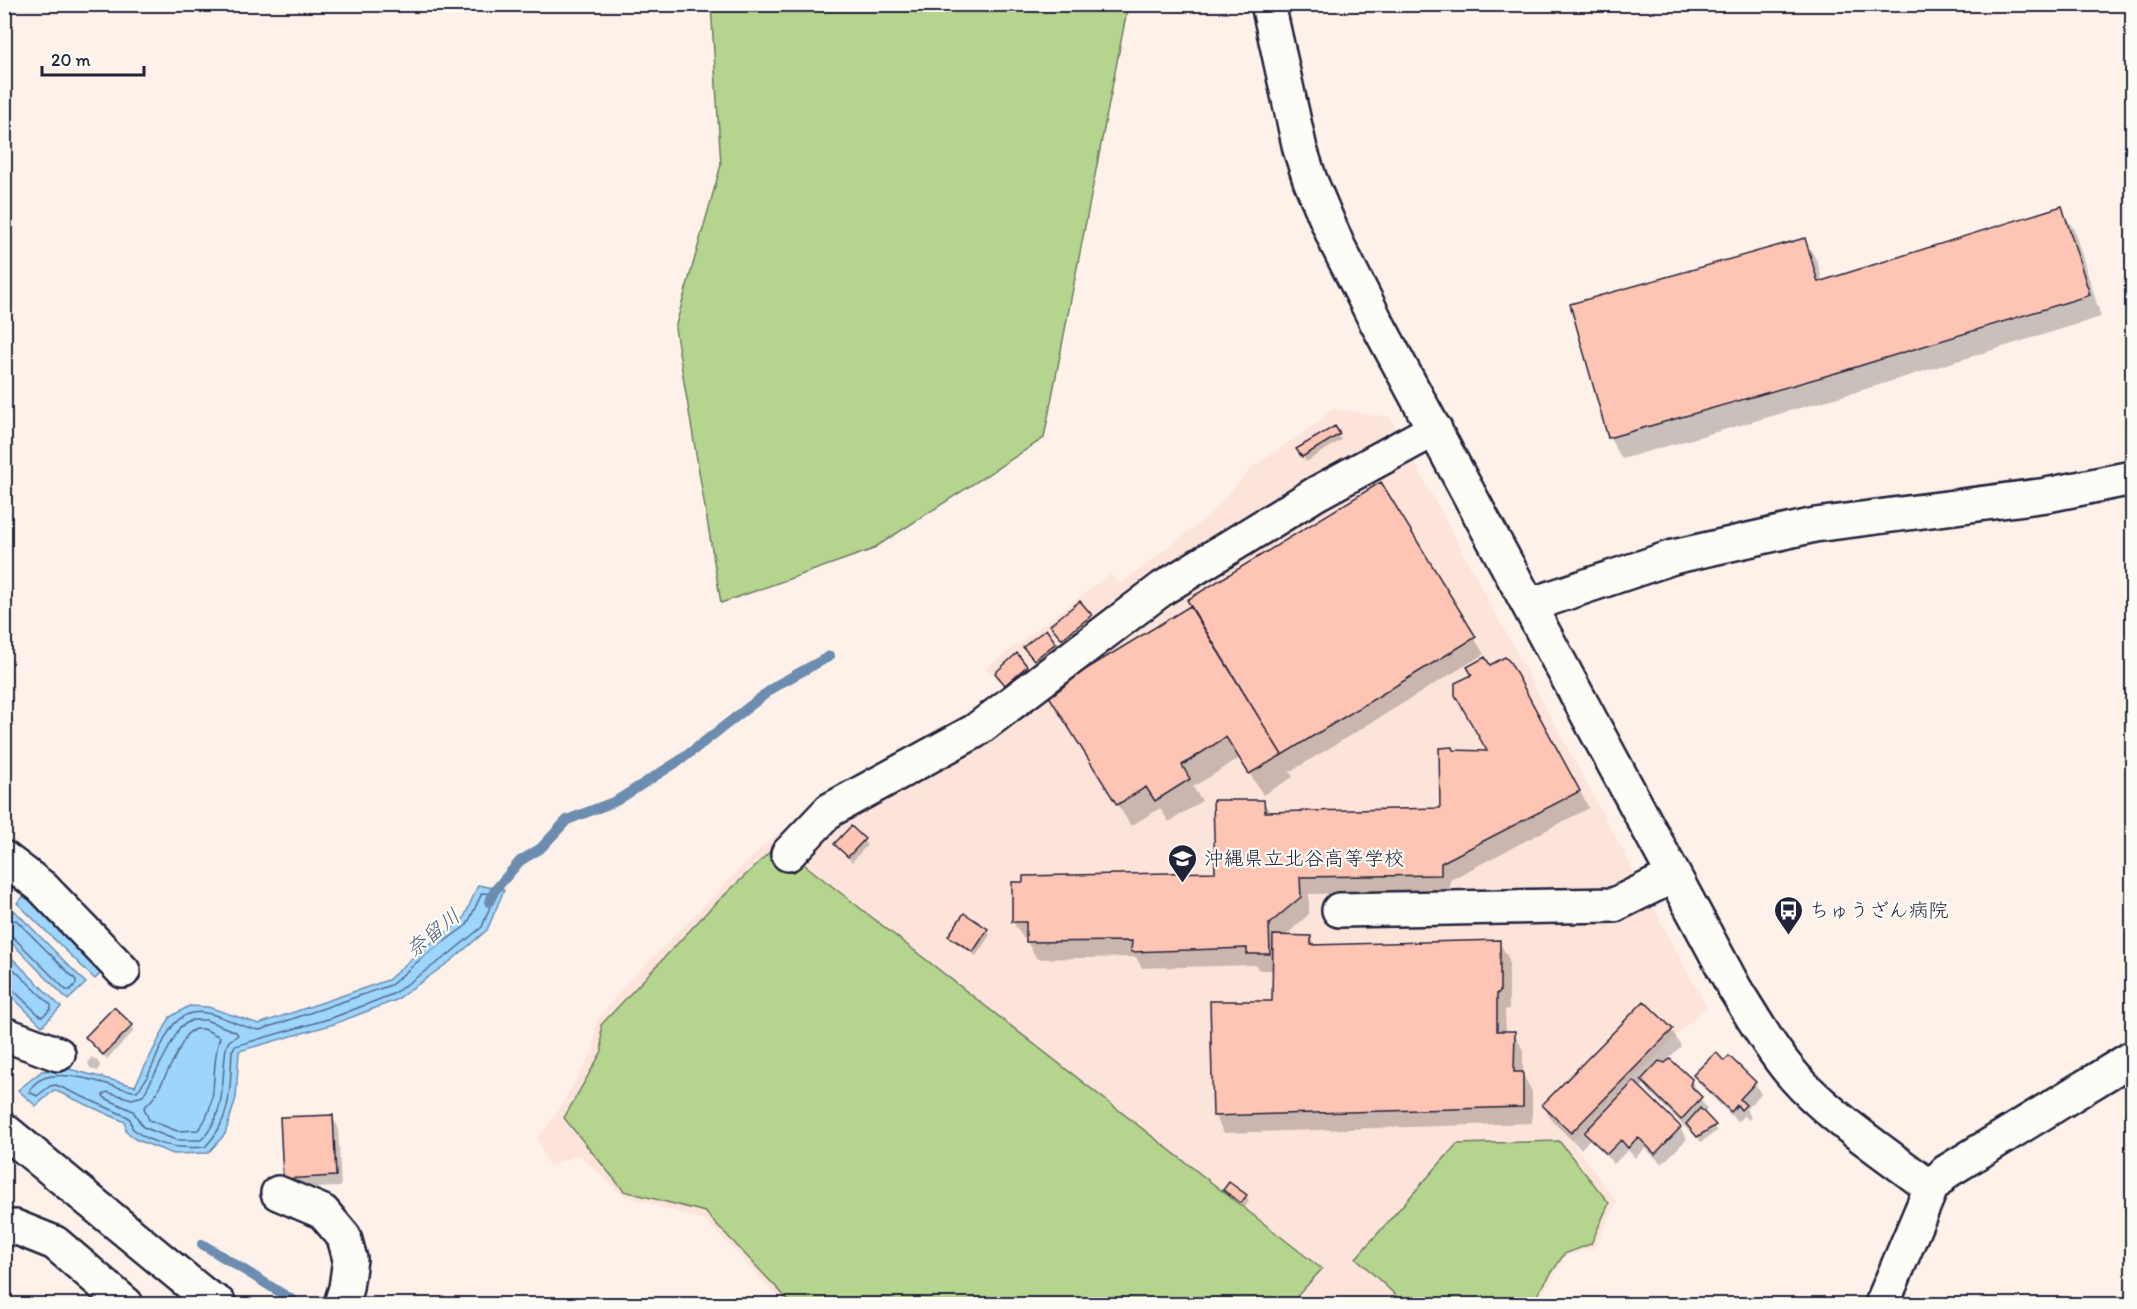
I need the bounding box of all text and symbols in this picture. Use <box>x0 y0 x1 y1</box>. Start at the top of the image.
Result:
scale bar <box>42 39 144 77</box>
text: 20 m <box>51 49 91 71</box>
school or university icon: 沖縄県立北谷高等学校 <box>1167 842 1199 884</box>
place label: 沖縄県立北谷高等学校 <box>1204 846 1404 870</box>
bus stop icon: ちゅうざん病院 <box>1772 894 1804 936</box>
place label: ちゅうざん病院 <box>1809 898 1949 922</box>
water label: 奈留川 <box>400 903 465 962</box>

